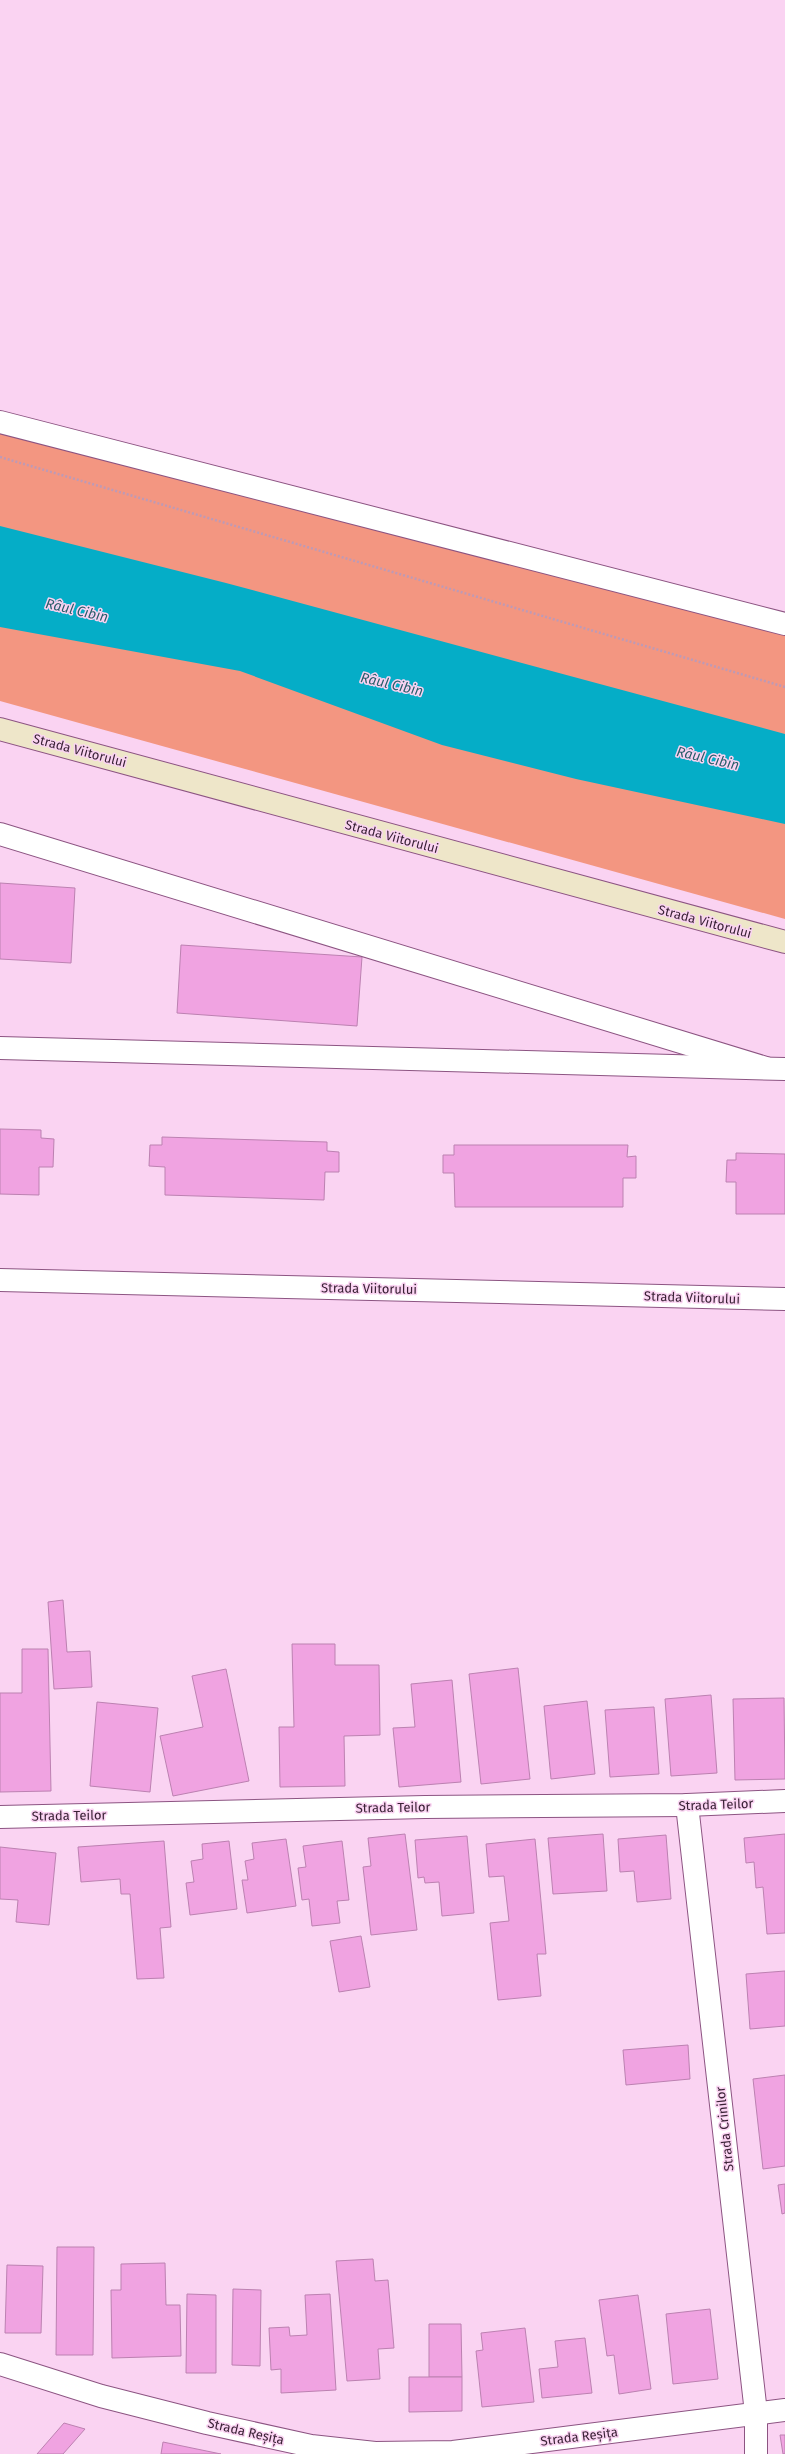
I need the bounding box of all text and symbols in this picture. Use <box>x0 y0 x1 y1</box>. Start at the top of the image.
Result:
water label: Râul Cibin <box>44 595 110 626</box>
water label: Râul Cibin <box>359 669 425 700</box>
street label: Strada Viitorului <box>32 731 128 770</box>
water label: Râul Cibin <box>675 743 741 774</box>
street label: Strada Viitorului <box>344 817 440 856</box>
street label: Strada Viitorului <box>657 902 753 941</box>
street label: Strada Viitorului <box>321 1280 417 1297</box>
street label: Strada Viitorului <box>644 1288 740 1307</box>
street label: Strada Teilor <box>678 1796 754 1813</box>
street label: Strada Teilor <box>355 1799 431 1816</box>
street label: Strada Teilor <box>31 1807 107 1824</box>
street label: Strada Crinilor <box>713 2086 736 2172</box>
street label: Strada Reșița <box>206 2415 286 2449</box>
street label: Strada Reșița <box>539 2424 619 2450</box>

